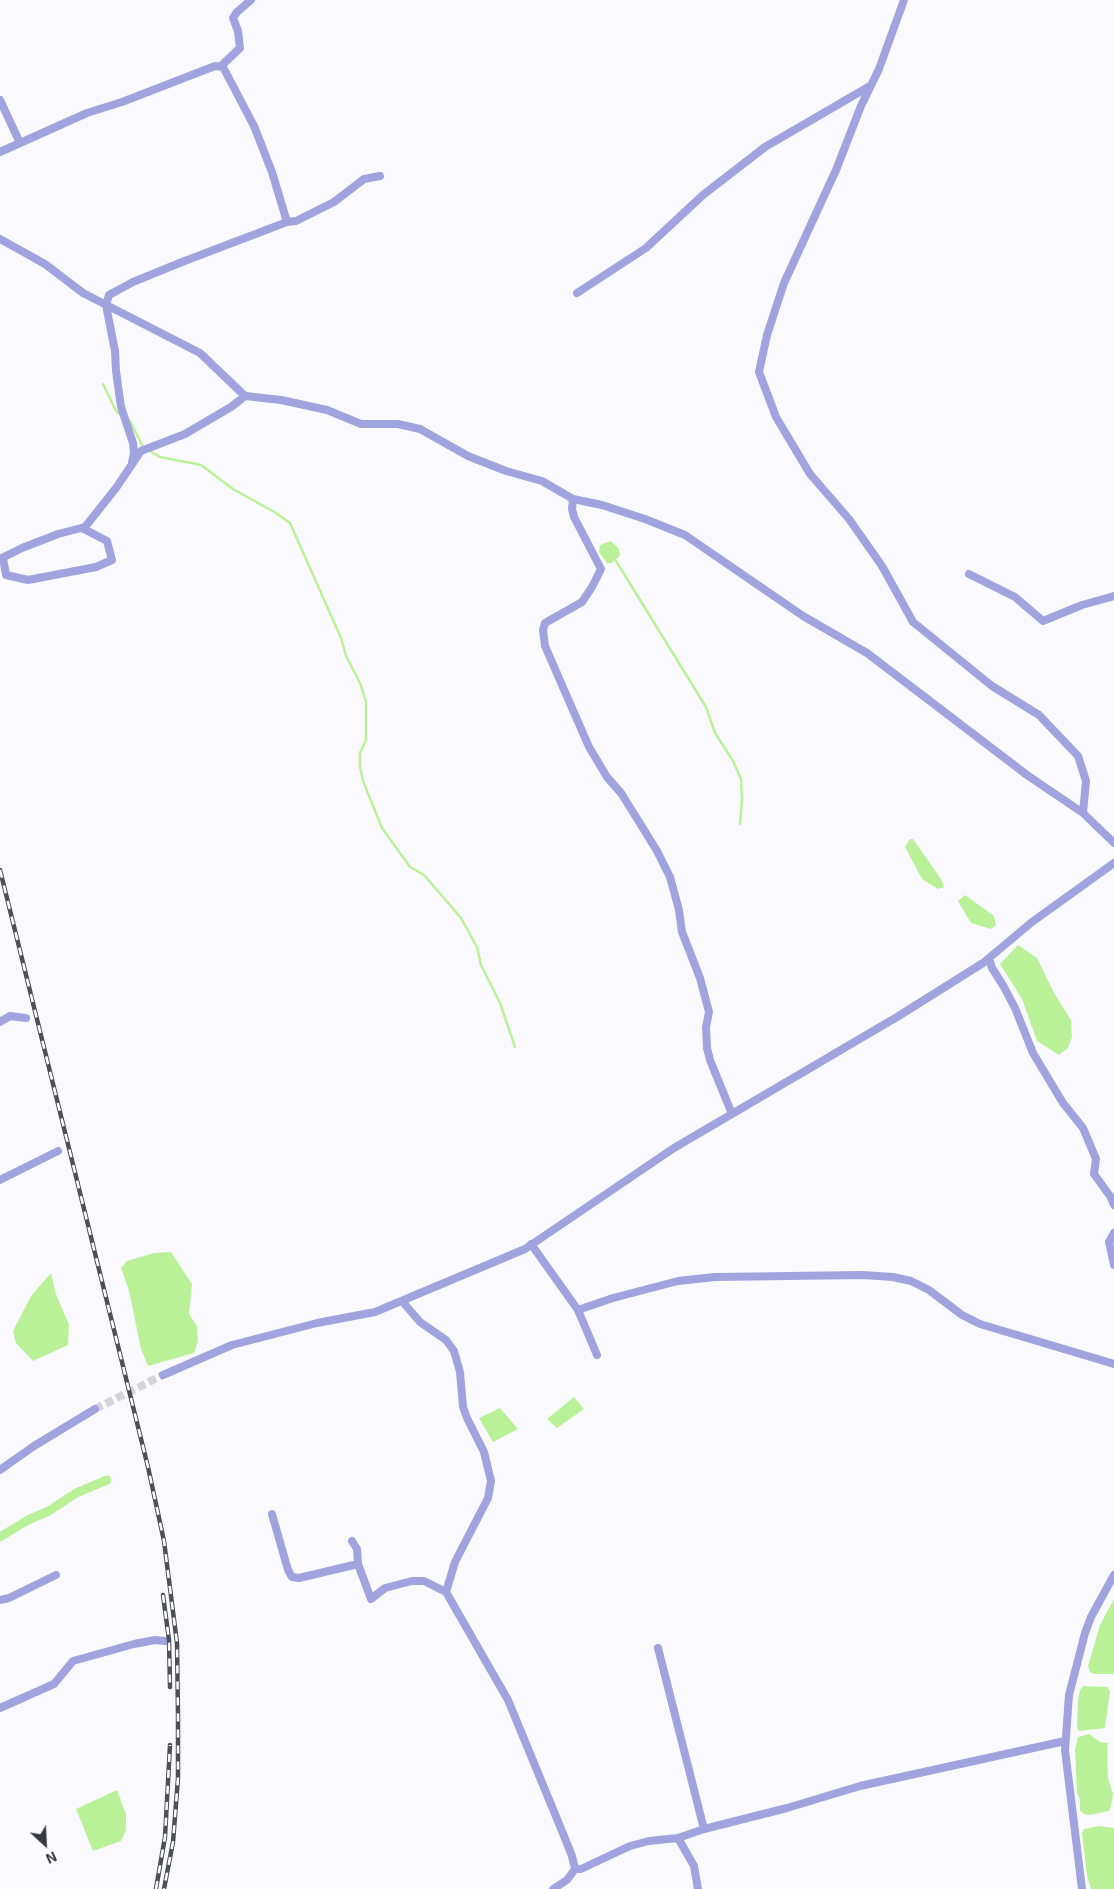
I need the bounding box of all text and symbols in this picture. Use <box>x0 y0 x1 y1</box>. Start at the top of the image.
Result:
north arrow <box>20 1819 70 1869</box>
text: N <box>43 1848 60 1868</box>

